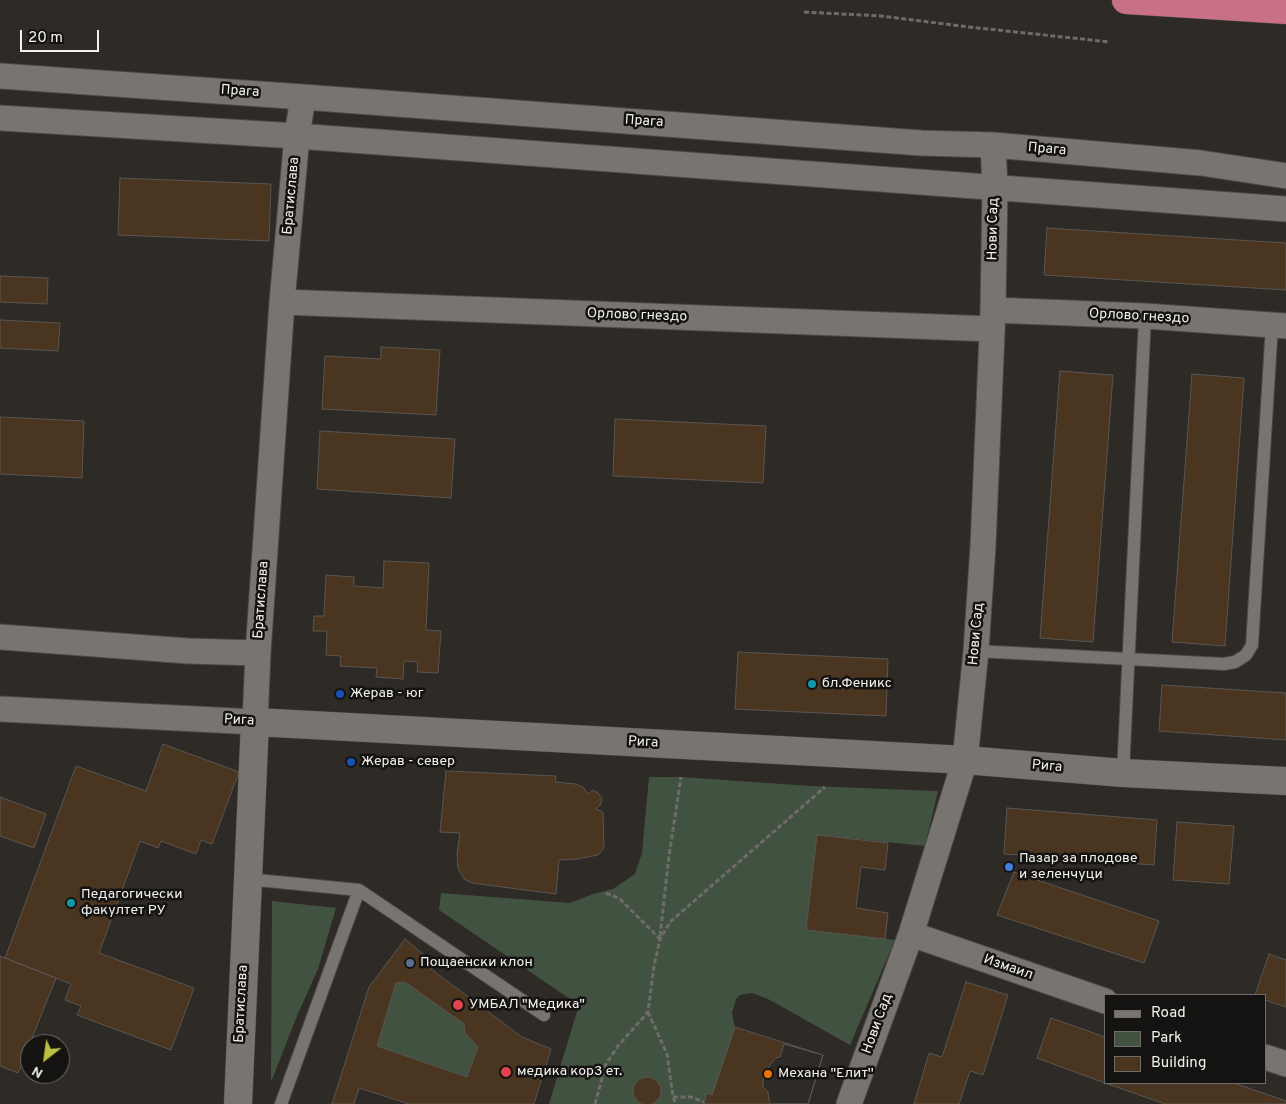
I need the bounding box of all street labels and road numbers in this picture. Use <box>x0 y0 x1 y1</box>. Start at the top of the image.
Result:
street label: Прага <box>220 82 260 102</box>
street label: Прага <box>624 112 664 132</box>
street label: Прага <box>1027 140 1067 160</box>
street label: Братислава <box>280 156 304 236</box>
street label: Нови Сад <box>985 197 1003 261</box>
street label: Орлово гнездо <box>587 306 687 326</box>
street label: Орлово гнездо <box>1088 306 1190 328</box>
street label: Братислава <box>251 561 273 639</box>
street label: Нови Сад <box>966 602 988 666</box>
street label: Рига <box>223 712 255 730</box>
street label: Рига <box>627 734 659 752</box>
street label: Рига <box>1031 757 1063 777</box>
street label: Измаил <box>981 952 1035 984</box>
street label: Братислава <box>232 965 252 1043</box>
street label: Нови Сад <box>859 992 897 1056</box>

